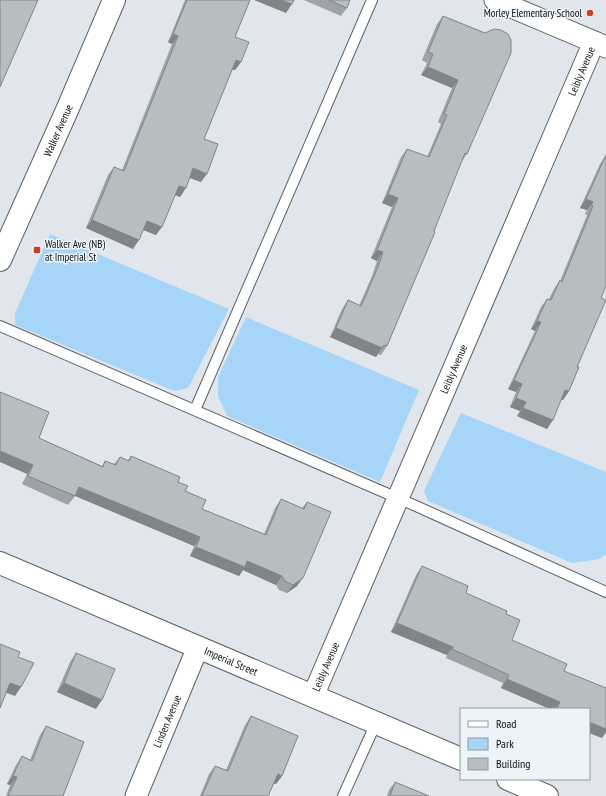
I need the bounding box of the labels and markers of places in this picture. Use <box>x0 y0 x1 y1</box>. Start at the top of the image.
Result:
place label: Morley Elementary School <box>484 6 582 20</box>
marker: Morley Elementary School <box>585 8 595 18</box>
place label: Walker Ave (NB) at Imperial St <box>45 237 105 264</box>
marker: Walker Ave (NB) at Imperial St <box>32 245 42 255</box>

